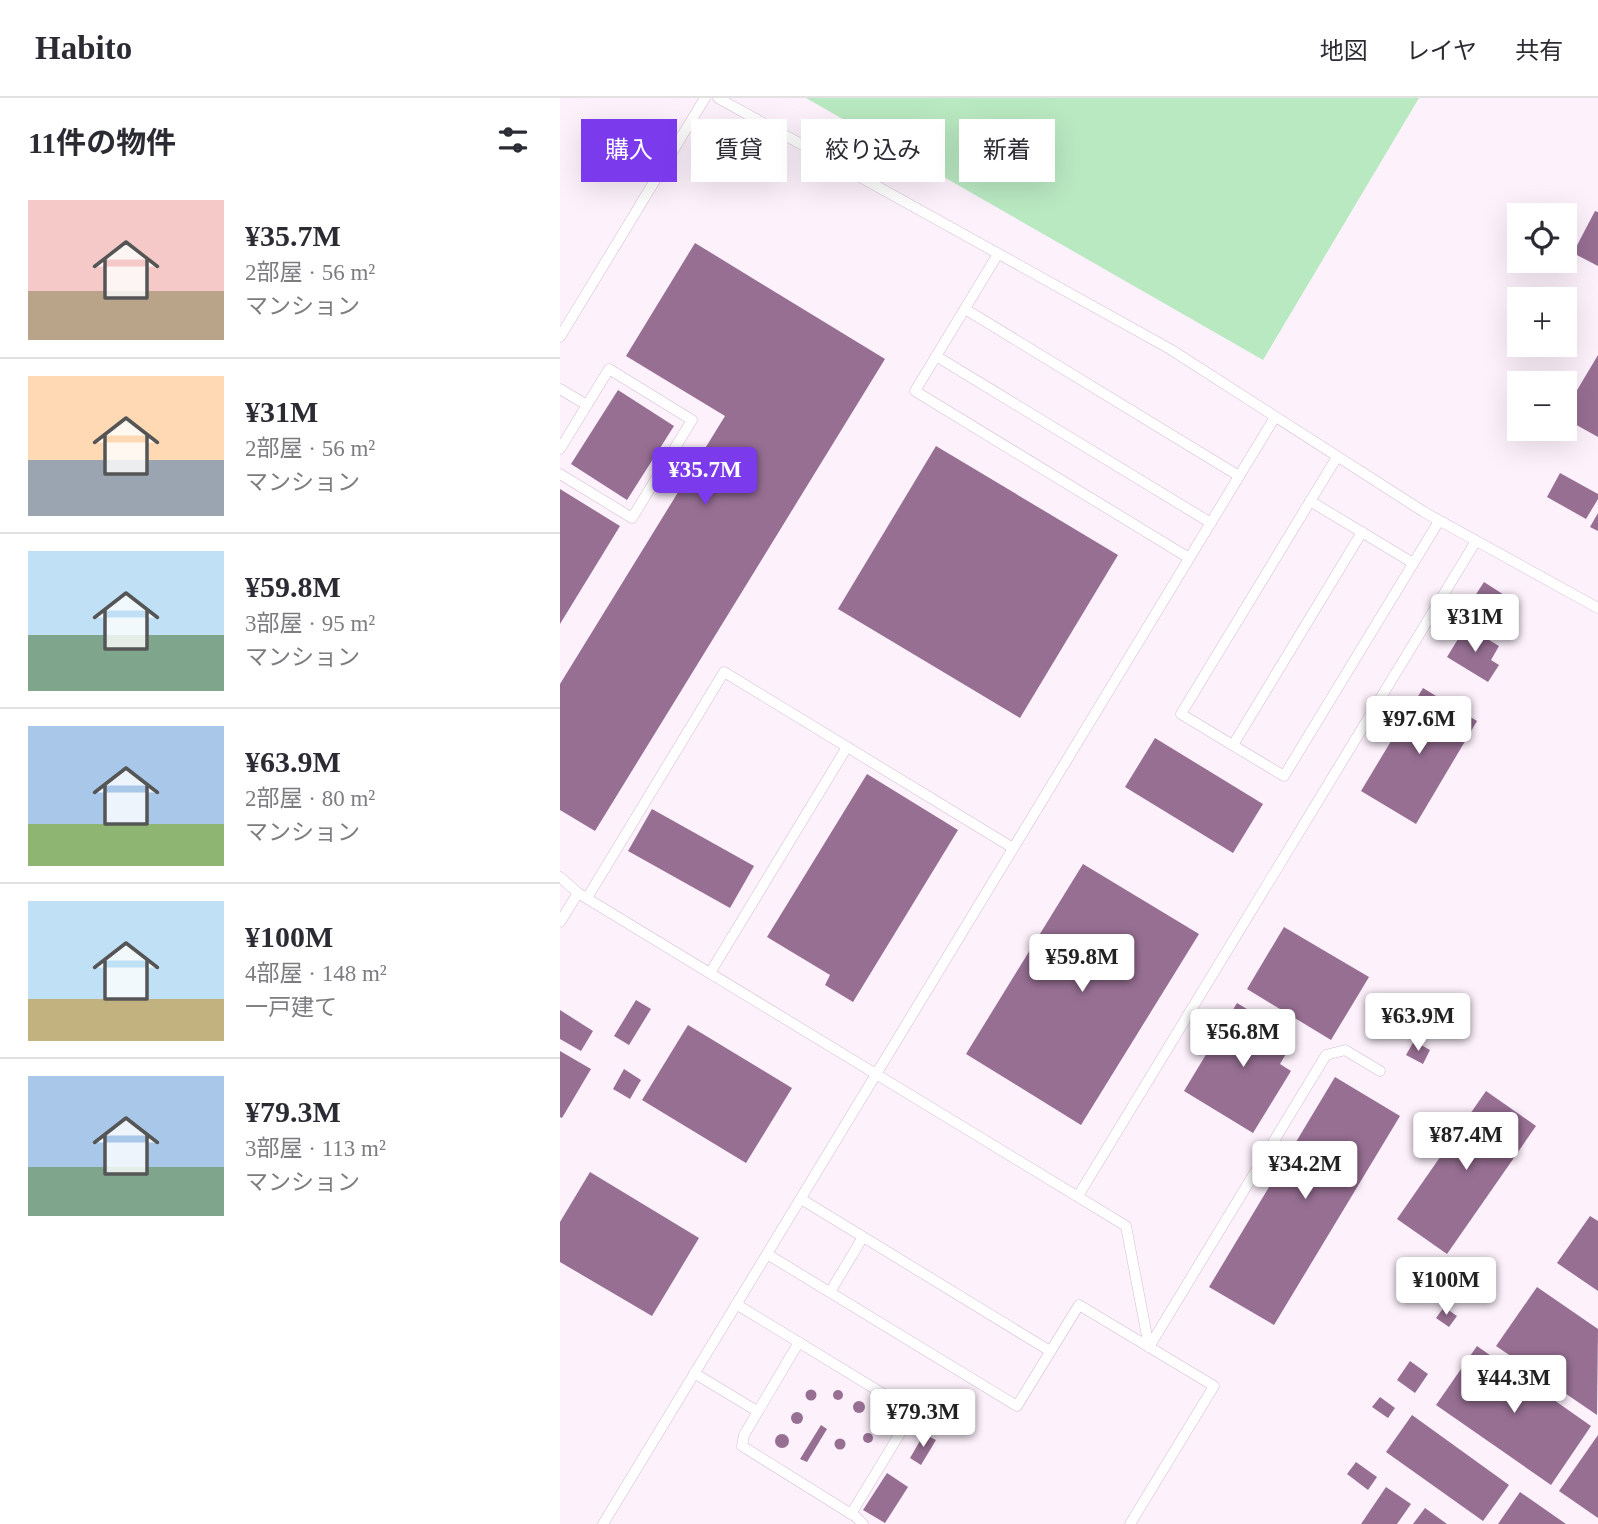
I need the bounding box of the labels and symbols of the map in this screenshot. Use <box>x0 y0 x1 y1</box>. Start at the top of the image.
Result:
pin: ¥35.7M <box>648 448 762 507</box>
pin: ¥31M <box>1434 594 1516 654</box>
pin: ¥97.6M <box>1362 696 1476 756</box>
pin: ¥59.8M <box>1025 934 1139 994</box>
pin: ¥63.9M <box>1361 993 1475 1053</box>
pin: ¥56.8M <box>1186 1010 1300 1069</box>
pin: ¥87.4M <box>1409 1112 1523 1172</box>
pin: ¥34.2M <box>1248 1142 1362 1201</box>
pin: ¥100M <box>1397 1258 1495 1317</box>
pin: ¥44.3M <box>1457 1356 1571 1415</box>
pin: ¥79.3M <box>866 1390 980 1449</box>

